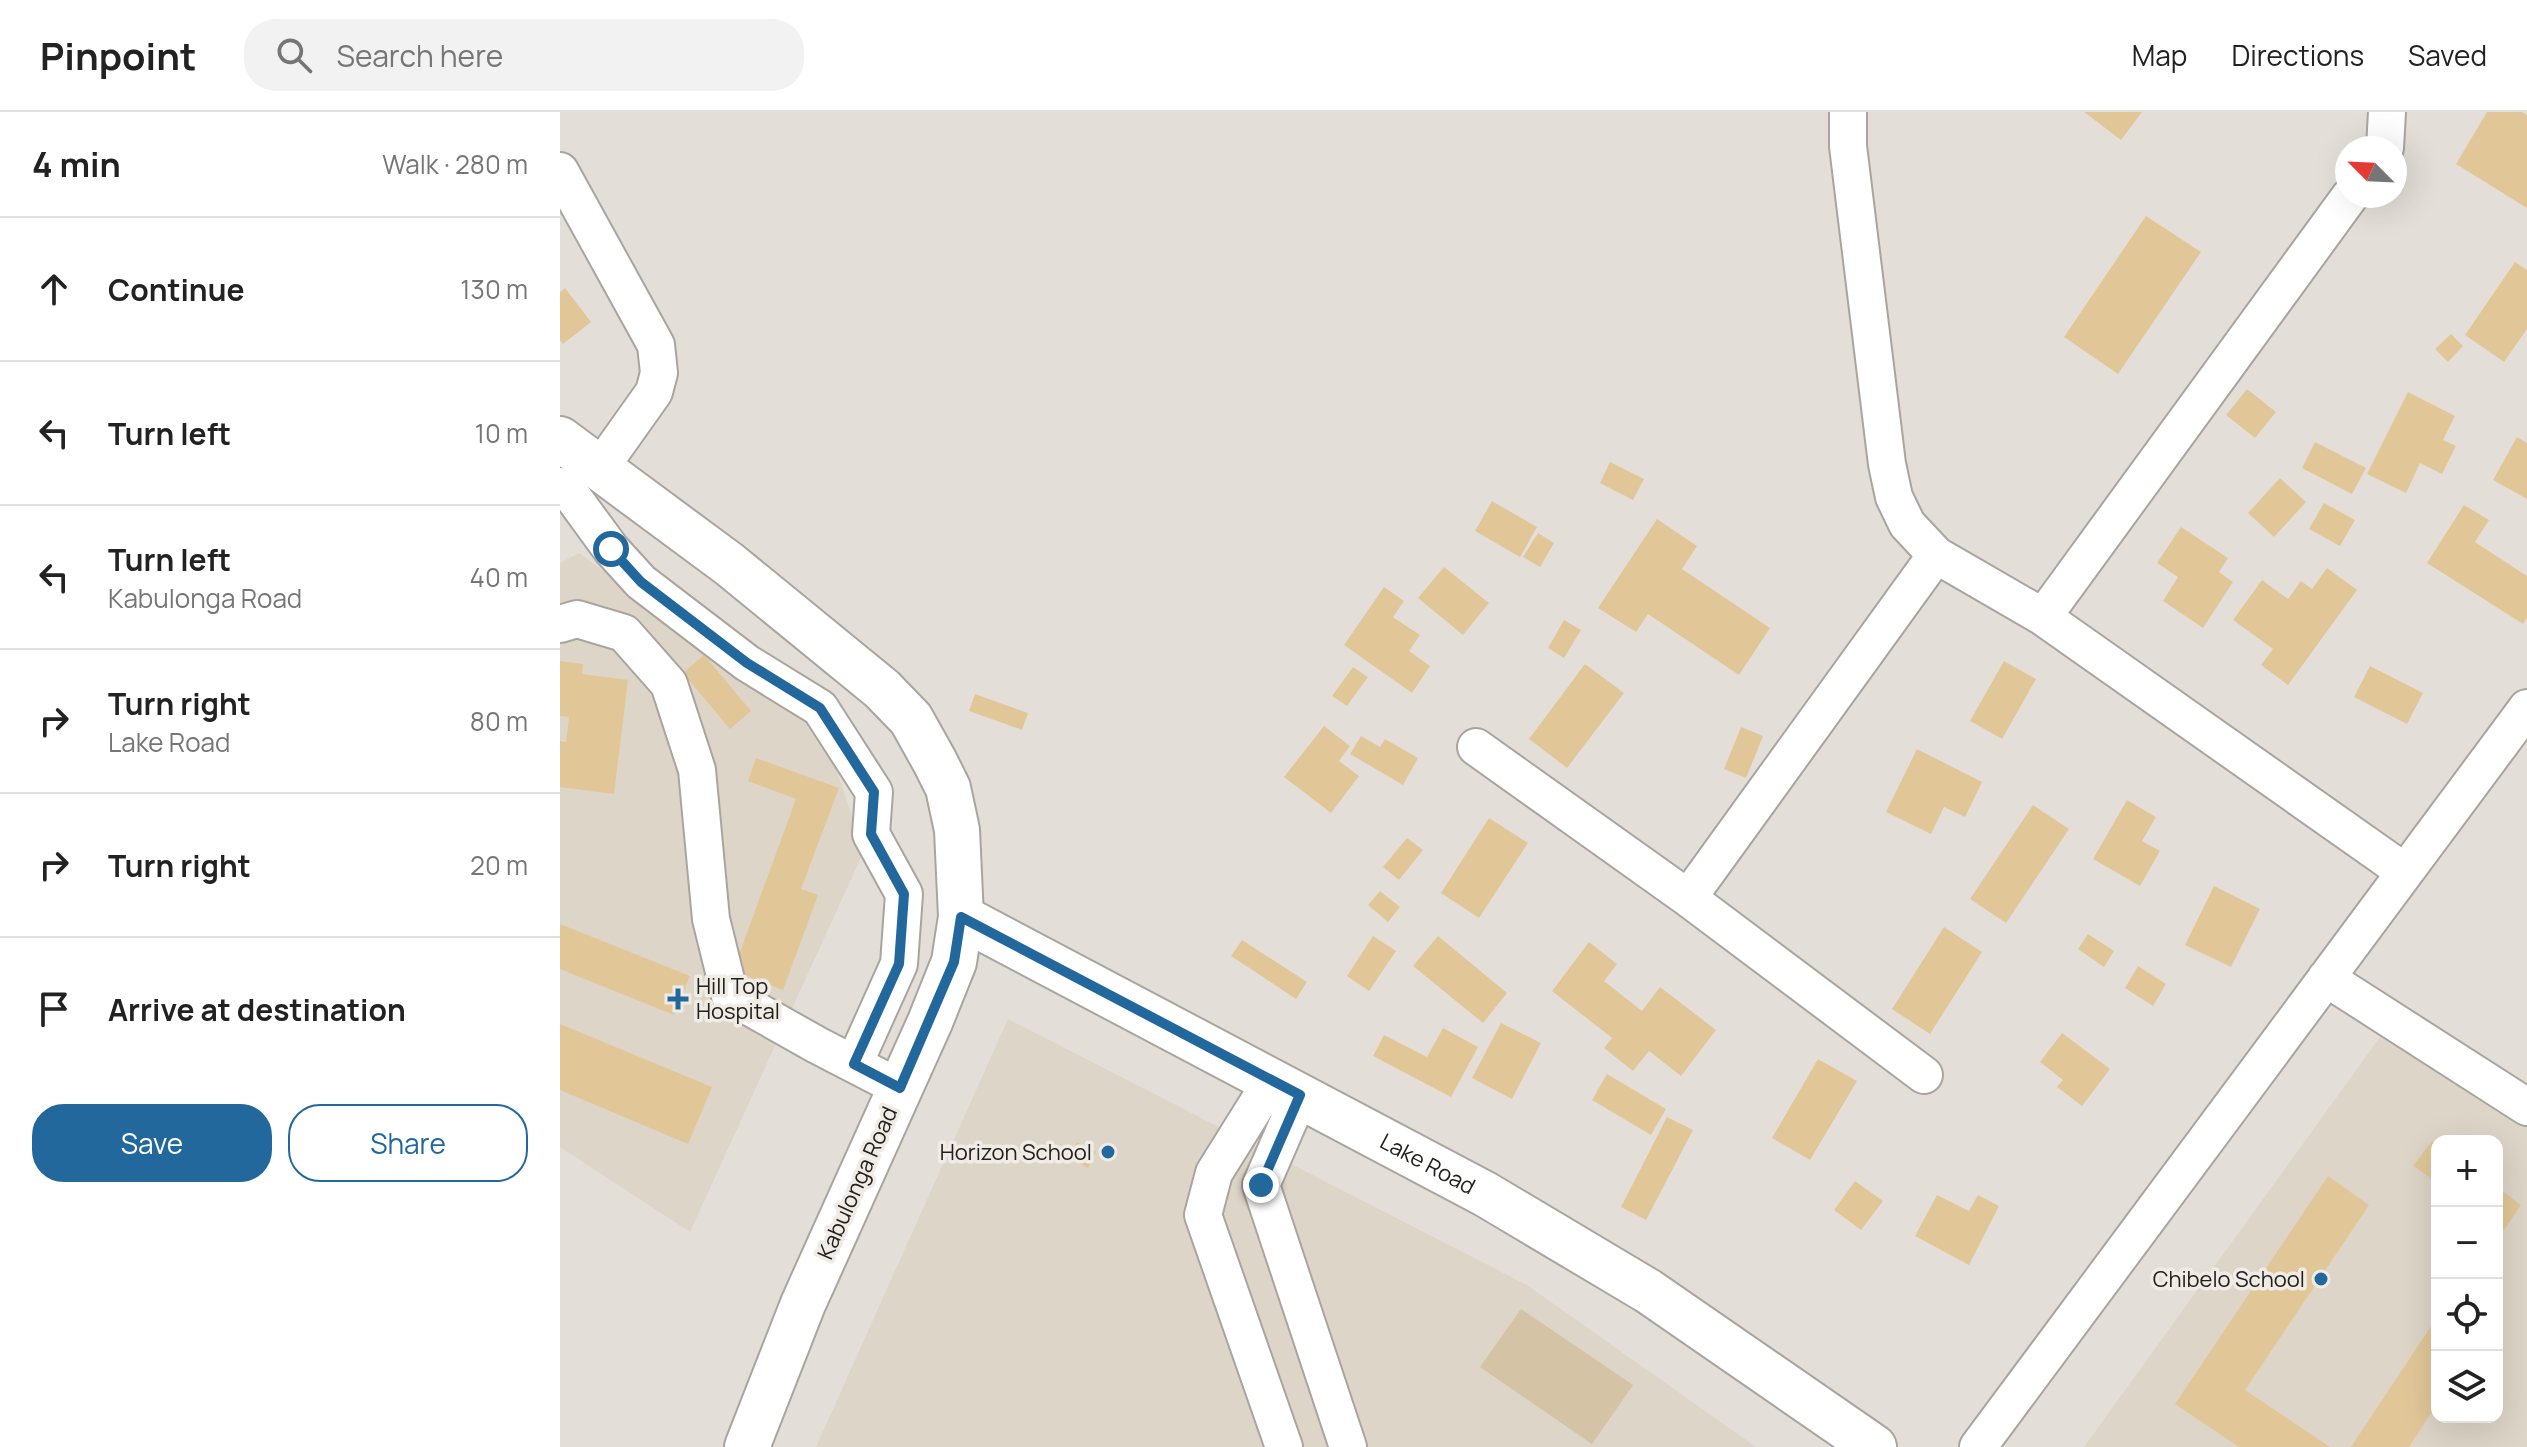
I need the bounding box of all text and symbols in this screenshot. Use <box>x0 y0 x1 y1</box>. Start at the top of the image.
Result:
search box <box>244 19 804 91</box>
text: Pinpoint <box>40 29 196 81</box>
icon: search <box>272 33 316 77</box>
text: Search here <box>336 35 503 76</box>
text: Map <box>2132 36 2187 74</box>
text: Directions <box>2231 36 2364 74</box>
text: Saved <box>2408 36 2487 74</box>
north arrow <box>2335 136 2407 208</box>
text: 4 min <box>32 141 121 187</box>
text: Walk · 280 m <box>382 146 528 182</box>
icon: ahead <box>32 267 76 311</box>
text: Continue <box>108 269 244 310</box>
text: 130 m <box>460 271 528 307</box>
icon: left <box>32 411 76 455</box>
text: Turn left <box>108 413 231 454</box>
text: 10 m <box>475 415 528 451</box>
route start <box>593 531 629 567</box>
text: Turn left <box>108 539 231 580</box>
icon: left <box>32 555 76 599</box>
text: 40 m <box>470 559 528 595</box>
text: Kabulonga Road <box>108 580 302 616</box>
text: Turn right <box>108 683 251 724</box>
icon: right <box>32 699 76 743</box>
text: 80 m <box>470 703 528 739</box>
text: Lake Road <box>108 724 230 760</box>
icon: right <box>32 843 76 887</box>
text: Turn right <box>108 845 251 886</box>
text: 20 m <box>470 847 528 883</box>
place label: Hill Top Hospital <box>696 971 780 1026</box>
icon: arrive <box>32 987 76 1031</box>
marker: Hill Top Hospital <box>667 988 689 1010</box>
text: Arrive at destination <box>108 989 406 1030</box>
street label: Kabulonga Road <box>810 1102 904 1264</box>
button: Save <box>32 1104 272 1182</box>
button: Share <box>288 1104 528 1182</box>
street label: Lake Road <box>1375 1126 1481 1201</box>
map controls <box>2431 1135 2503 1423</box>
button: + <box>2431 1135 2503 1207</box>
place label: Horizon School <box>940 1137 1092 1167</box>
marker: Horizon School <box>1099 1143 1117 1161</box>
route end <box>1243 1167 1279 1203</box>
button: − <box>2431 1207 2503 1279</box>
place label: Chibelo School <box>2153 1264 2305 1294</box>
marker: Chibelo School <box>2312 1270 2330 1288</box>
button: locate <box>2431 1279 2503 1351</box>
button: layers <box>2431 1351 2503 1423</box>

